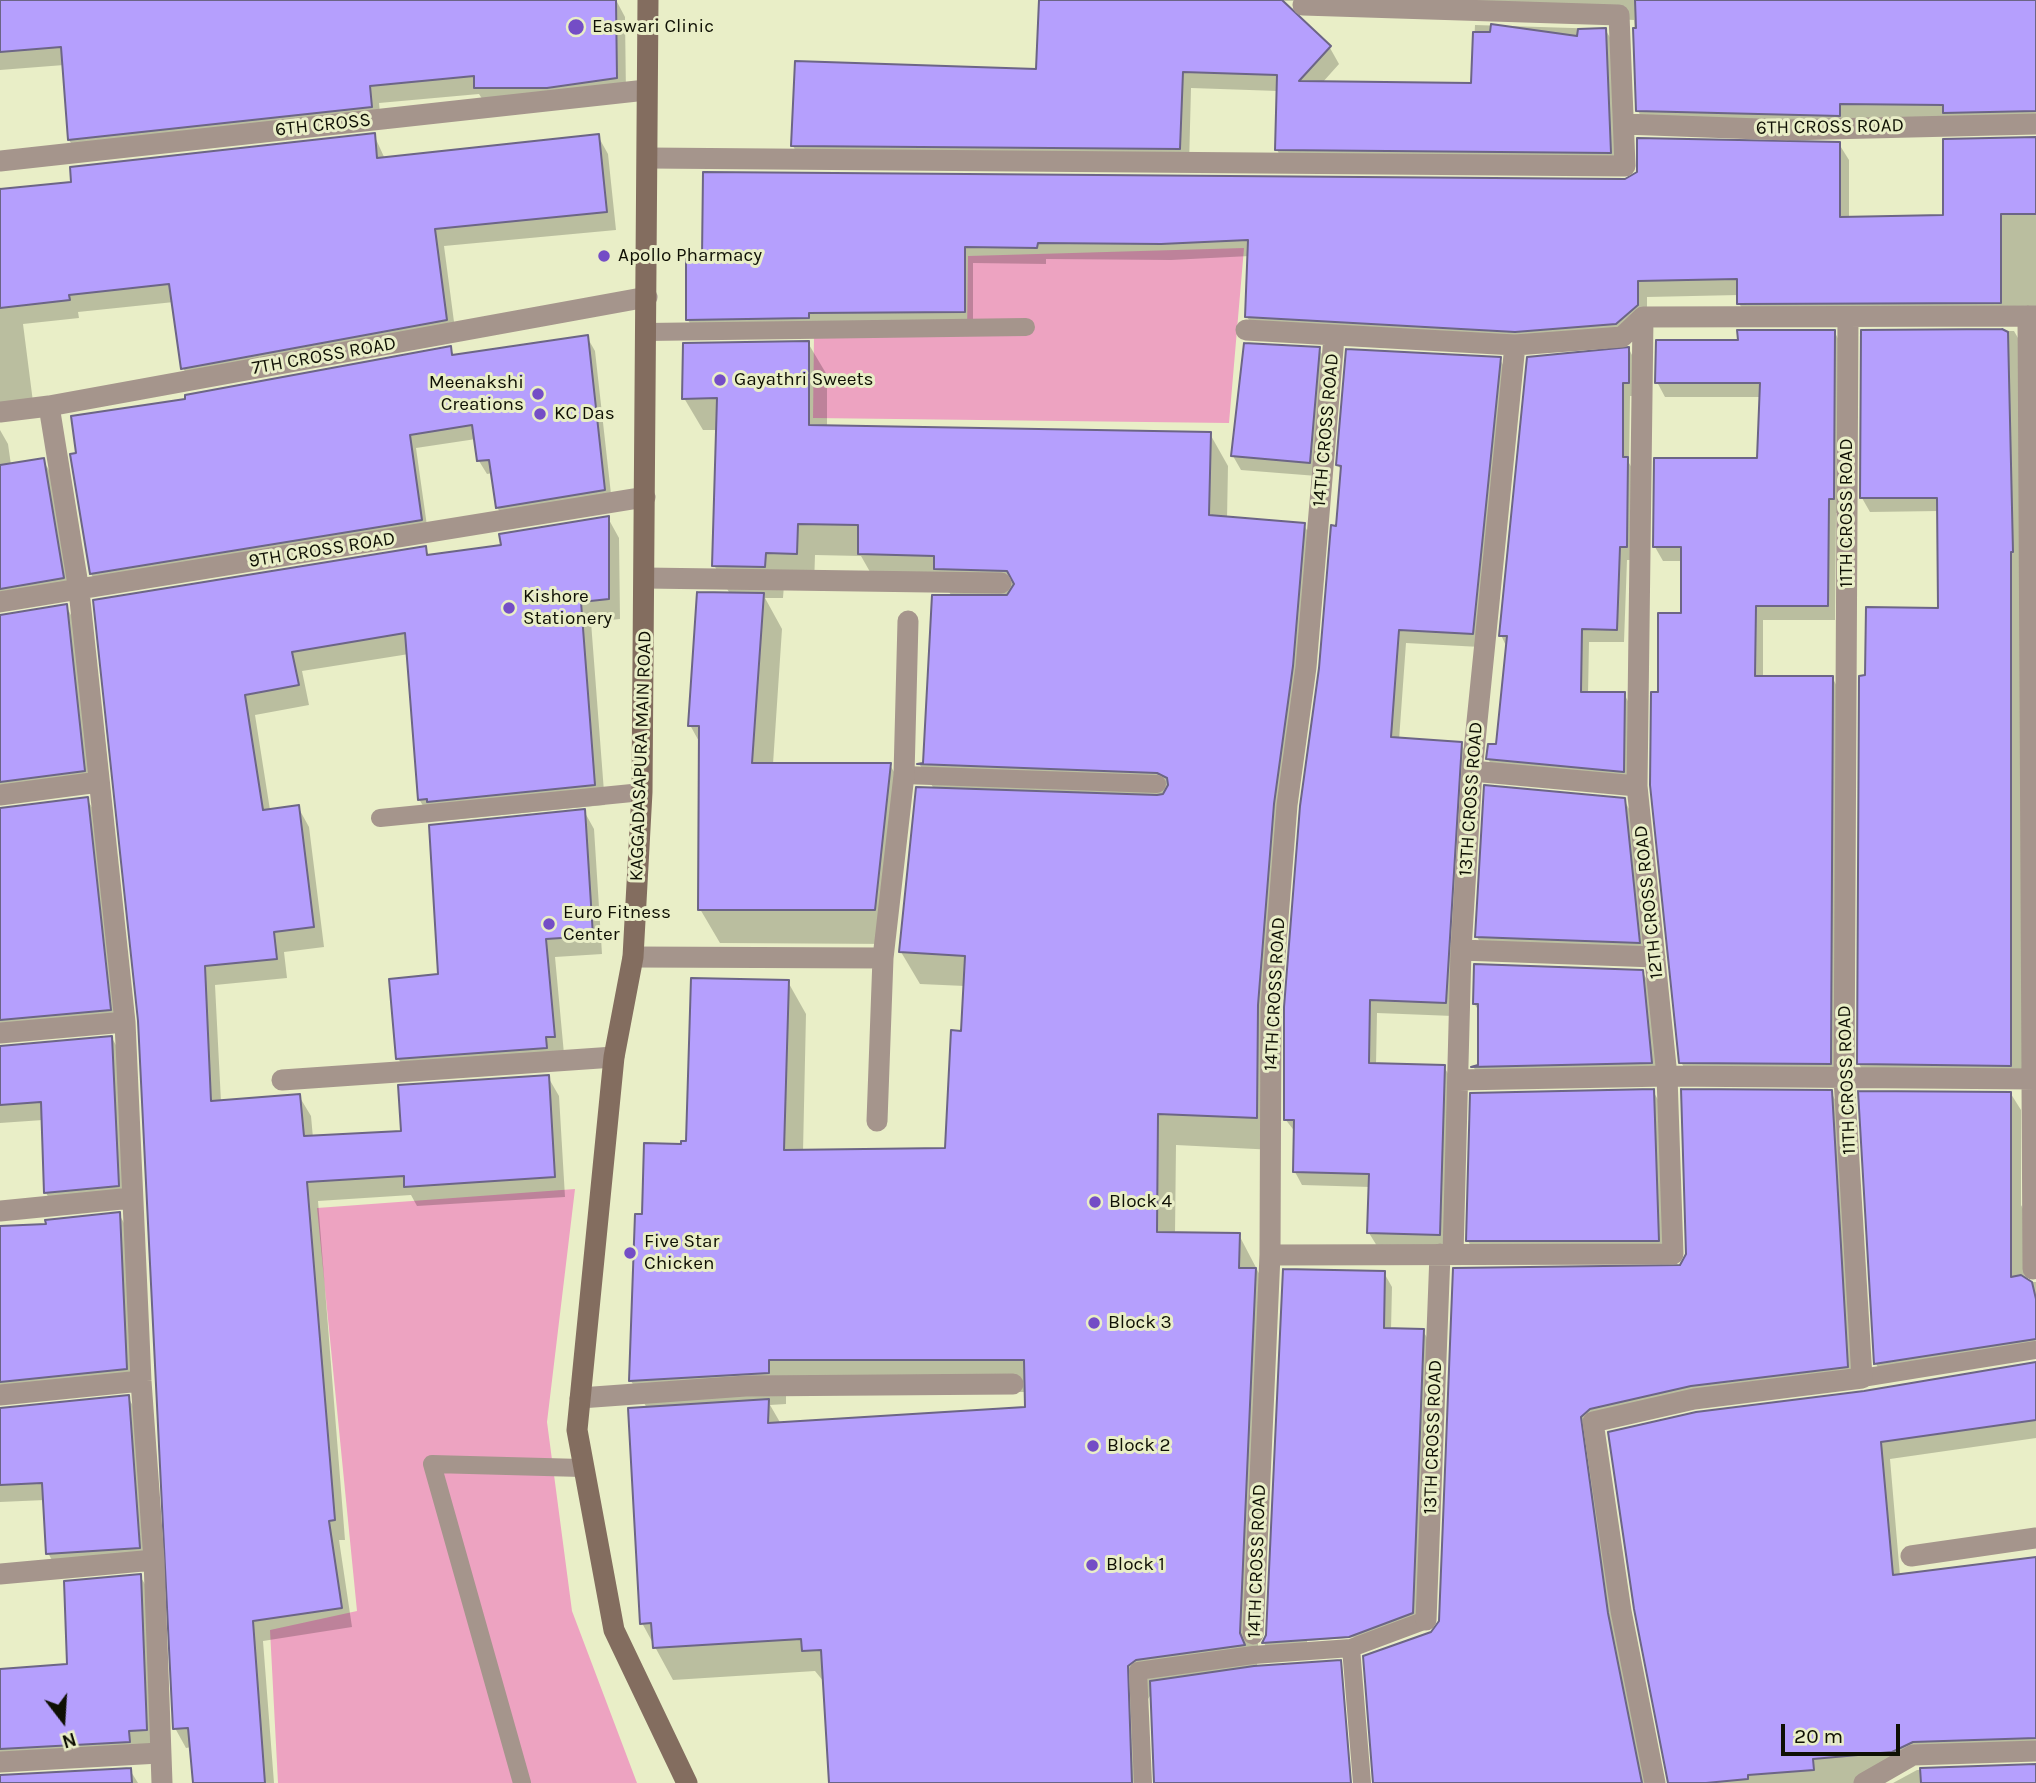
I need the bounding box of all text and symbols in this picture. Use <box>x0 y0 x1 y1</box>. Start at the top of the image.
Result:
place label: Easwari Clinic <box>592 16 714 38</box>
marker: Easwari Clinic <box>566 17 586 37</box>
street label: 6TH CROSS <box>274 109 372 141</box>
street label: 6TH CROSS ROAD <box>1756 114 1904 140</box>
place label: Apollo Pharmacy <box>618 245 762 267</box>
marker: Apollo Pharmacy <box>596 248 612 264</box>
street label: 7TH CROSS ROAD <box>250 332 398 380</box>
street label: 14TH CROSS ROAD <box>1308 352 1344 508</box>
place label: Gayathri Sweets <box>734 369 874 391</box>
place label: Meenakshi Creations <box>429 372 524 416</box>
marker: Gayathri Sweets <box>712 372 728 388</box>
marker: Meenakshi Creations <box>530 386 546 402</box>
place label: KC Das <box>554 403 615 425</box>
marker: KC Das <box>532 406 548 422</box>
street label: 11TH CROSS ROAD <box>1836 438 1858 588</box>
street label: 9TH CROSS ROAD <box>247 527 397 573</box>
place label: Kishore Stationery <box>523 586 612 630</box>
marker: Kishore Stationery <box>501 600 517 616</box>
street label: KAGGADASAPURA MAIN ROAD <box>625 630 657 882</box>
street label: 13TH CROSS ROAD <box>1454 721 1488 877</box>
street label: 12TH CROSS ROAD <box>1630 824 1668 980</box>
place label: Euro Fitness Center <box>563 902 671 946</box>
marker: Euro Fitness Center <box>541 916 557 932</box>
street label: 14TH CROSS ROAD <box>1260 917 1290 1071</box>
street label: 11TH CROSS ROAD <box>1833 1005 1861 1155</box>
place label: Block 4 <box>1109 1191 1172 1213</box>
marker: Block 4 <box>1087 1194 1103 1210</box>
place label: Five Star Chicken <box>644 1231 719 1275</box>
marker: Five Star Chicken <box>622 1245 638 1261</box>
place label: Block 3 <box>1108 1312 1172 1334</box>
marker: Block 3 <box>1086 1315 1102 1331</box>
street label: 13TH CROSS ROAD <box>1419 1359 1447 1515</box>
place label: Block 2 <box>1107 1435 1171 1457</box>
marker: Block 2 <box>1085 1438 1101 1454</box>
street label: 14TH CROSS ROAD <box>1243 1484 1271 1638</box>
place label: Block 1 <box>1106 1554 1165 1576</box>
marker: Block 1 <box>1084 1557 1100 1573</box>
north arrow <box>28 1685 98 1755</box>
scale bar <box>1784 1710 1903 1754</box>
text: 20 m <box>1794 1724 1843 1748</box>
text: N <box>59 1728 79 1753</box>

